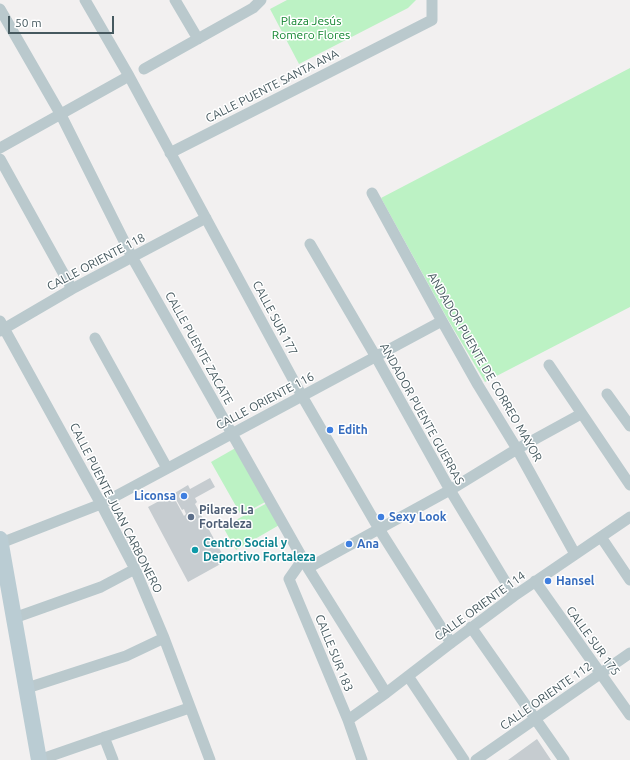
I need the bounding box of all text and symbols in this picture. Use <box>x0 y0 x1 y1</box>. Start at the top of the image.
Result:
scale bar <box>10 8 116 34</box>
park label: Plaza Jesús Romero Flores <box>272 14 350 42</box>
text: 50 m <box>15 16 42 29</box>
street label: CALLE PUENTE SANTA ANA <box>203 46 341 126</box>
street label: CALLE ORIENTE 118 <box>45 230 147 294</box>
street label: ANDADOR PUENTE DE CORREO MAYOR <box>425 270 545 464</box>
street label: CALLE SUR 177 <box>249 278 301 358</box>
street label: CALLE PUENTE ZACATE <box>162 289 236 407</box>
street label: ANDADOR PUENTE GUERRAS <box>377 341 467 487</box>
street label: CALLE ORIENTE 116 <box>214 369 316 433</box>
street label: CALLE PUENTE JUAN CARBONERO <box>67 420 165 596</box>
place label: Edith <box>338 423 368 437</box>
marker: Edith <box>325 425 335 435</box>
place label: Liconsa <box>134 489 176 503</box>
marker: Liconsa <box>179 491 189 501</box>
place label: Pilares La Fortaleza <box>199 503 254 531</box>
place label: Sexy Look <box>389 510 446 524</box>
marker: Pilares La Fortaleza <box>186 512 196 522</box>
marker: Sexy Look <box>376 512 386 522</box>
place label: Centro Social y Deportivo Fortaleza <box>203 536 316 564</box>
place label: Ana <box>357 537 379 551</box>
marker: Ana <box>344 539 354 549</box>
marker: Centro Social y Deportivo Fortaleza <box>190 545 200 555</box>
street label: CALLE ORIENTE 114 <box>432 568 528 644</box>
place label: Hansel <box>556 574 594 588</box>
marker: Hansel <box>543 576 553 586</box>
street label: CALLE SUR 175 <box>563 604 623 678</box>
street label: CALLE SUR 183 <box>312 612 356 694</box>
street label: CALLE ORIENTE 112 <box>497 659 595 733</box>

